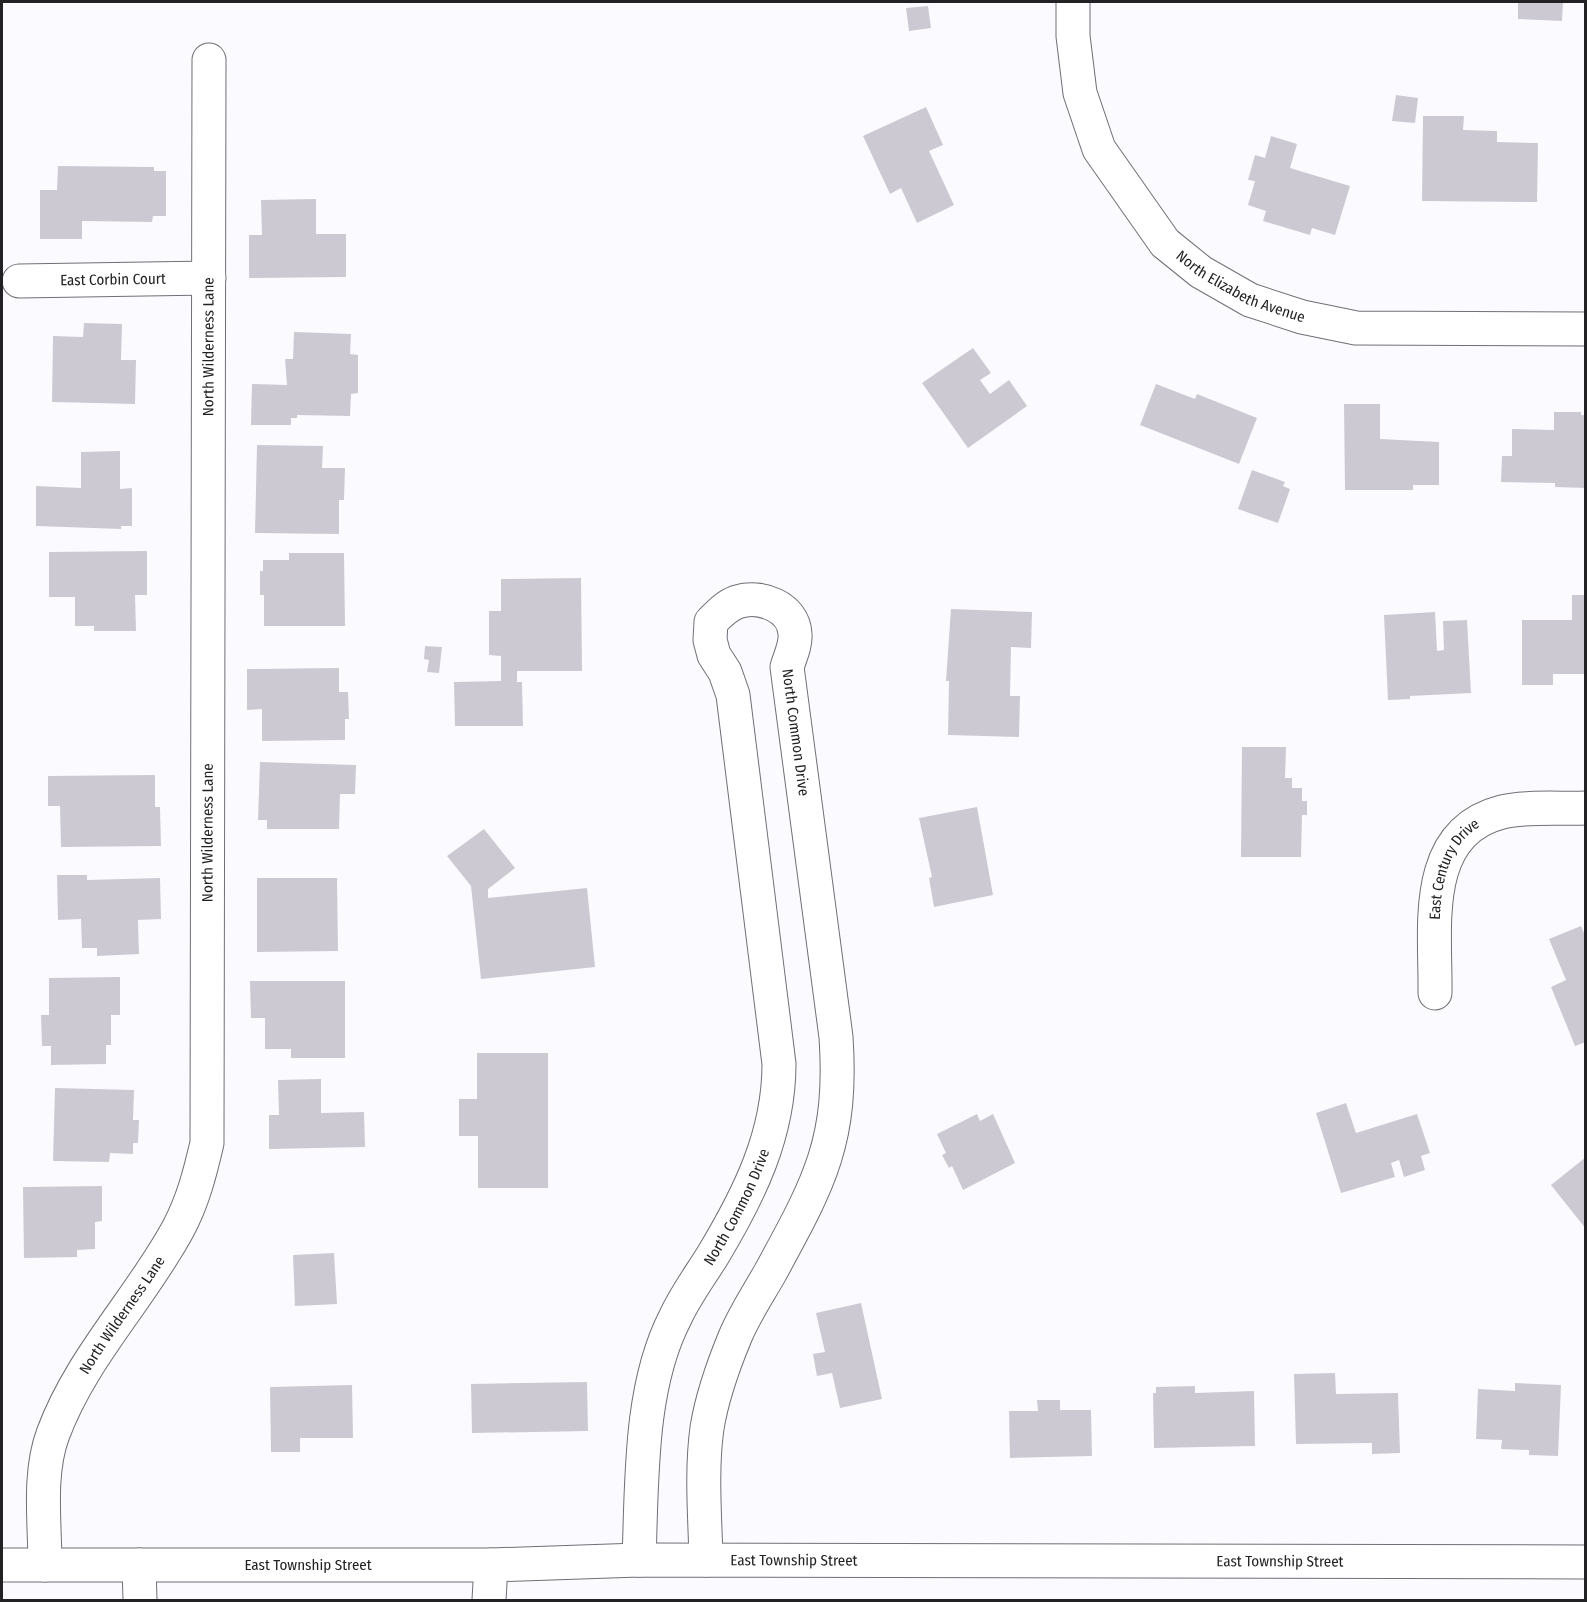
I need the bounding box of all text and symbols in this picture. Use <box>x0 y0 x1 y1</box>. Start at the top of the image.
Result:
street label: North Elizabeth Avenue <box>1173 247 1307 326</box>
street label: East Corbin Court <box>60 270 166 289</box>
street label: North Wilderness Lane <box>199 277 218 416</box>
street label: North Common Drive <box>778 668 813 797</box>
street label: North Wilderness Lane <box>198 763 217 902</box>
street label: East Century Drive <box>1426 814 1482 920</box>
street label: North Common Drive <box>700 1147 773 1269</box>
street label: North Wilderness Lane <box>76 1253 169 1377</box>
street label: East Township Street <box>730 1551 858 1569</box>
street label: East Township Street <box>1216 1552 1344 1570</box>
street label: East Township Street <box>244 1556 372 1574</box>

